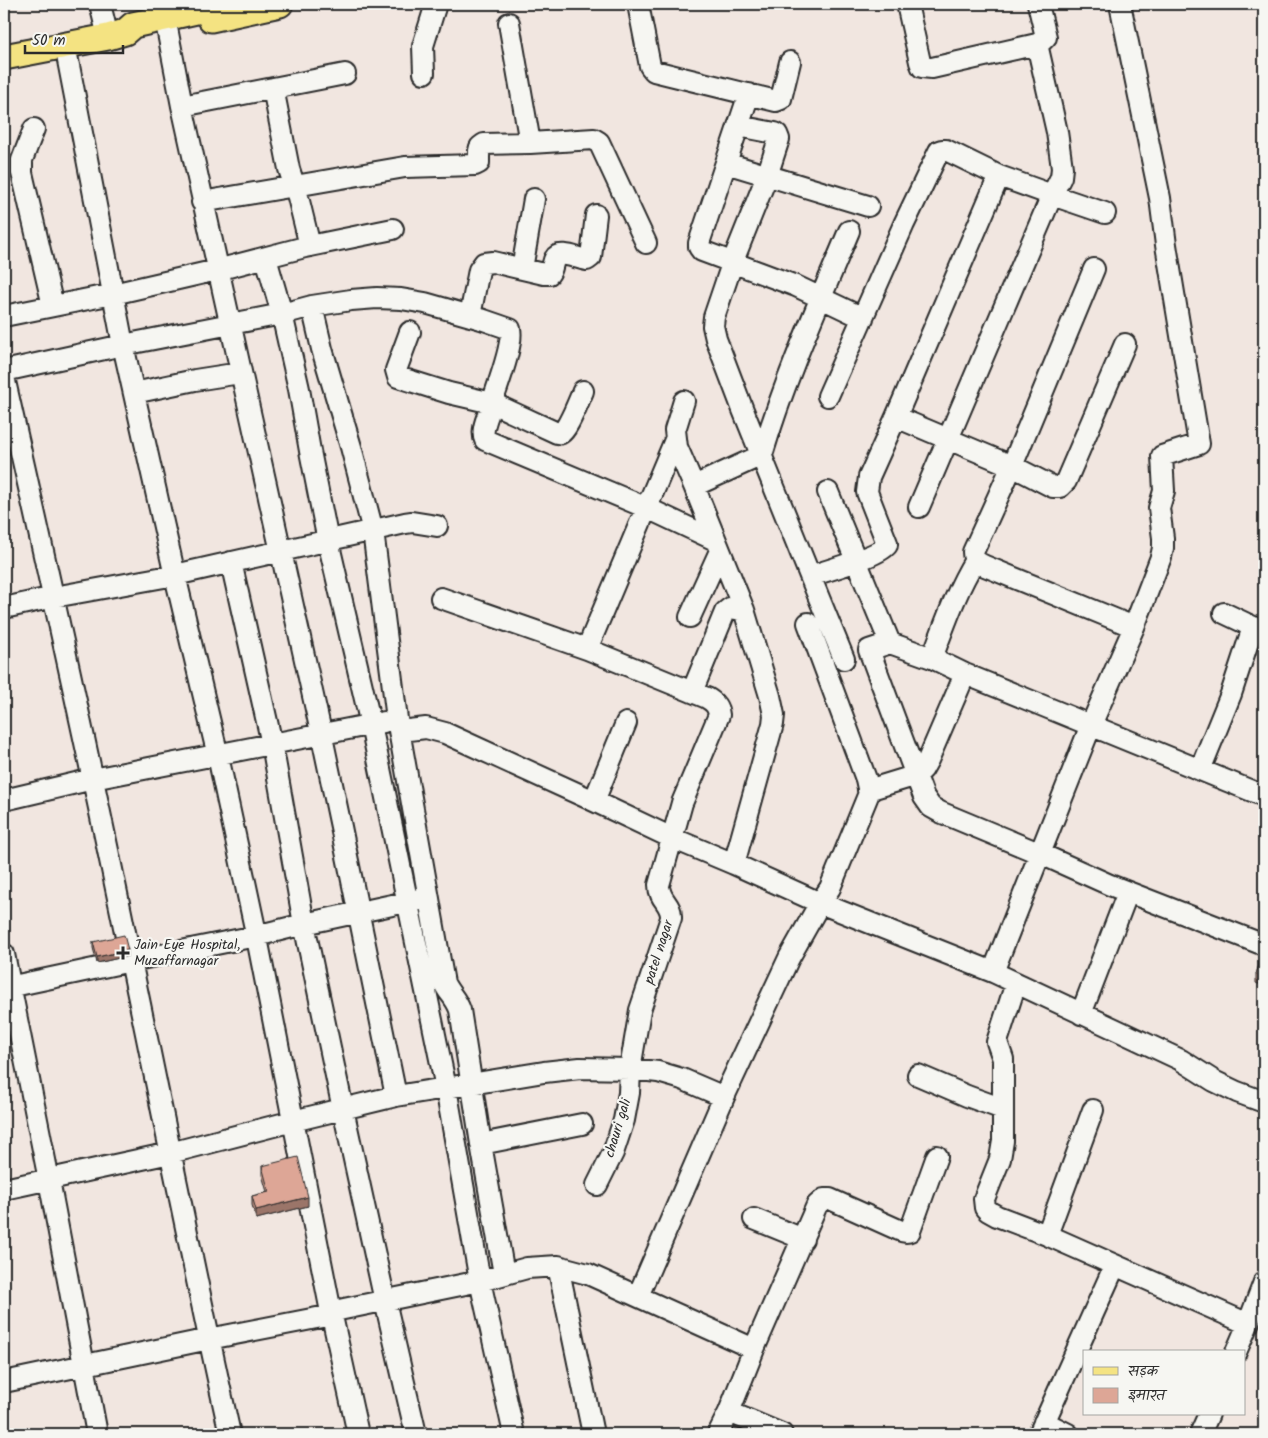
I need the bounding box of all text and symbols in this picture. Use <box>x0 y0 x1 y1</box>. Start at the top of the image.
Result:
scale bar <box>25 22 122 54</box>
text: 50 m <box>32 29 66 53</box>
street label: patel nagar <box>638 916 680 988</box>
place label: Jain Eye Hospital, Muzaffarnagar <box>134 934 241 972</box>
marker: Jain Eye Hospital, Muzaffarnagar <box>116 946 130 960</box>
street label: chauri gali <box>599 1095 638 1160</box>
legend <box>1083 1350 1246 1416</box>
text: सड़क <box>1128 1360 1160 1384</box>
text: इमारत <box>1128 1384 1168 1408</box>

